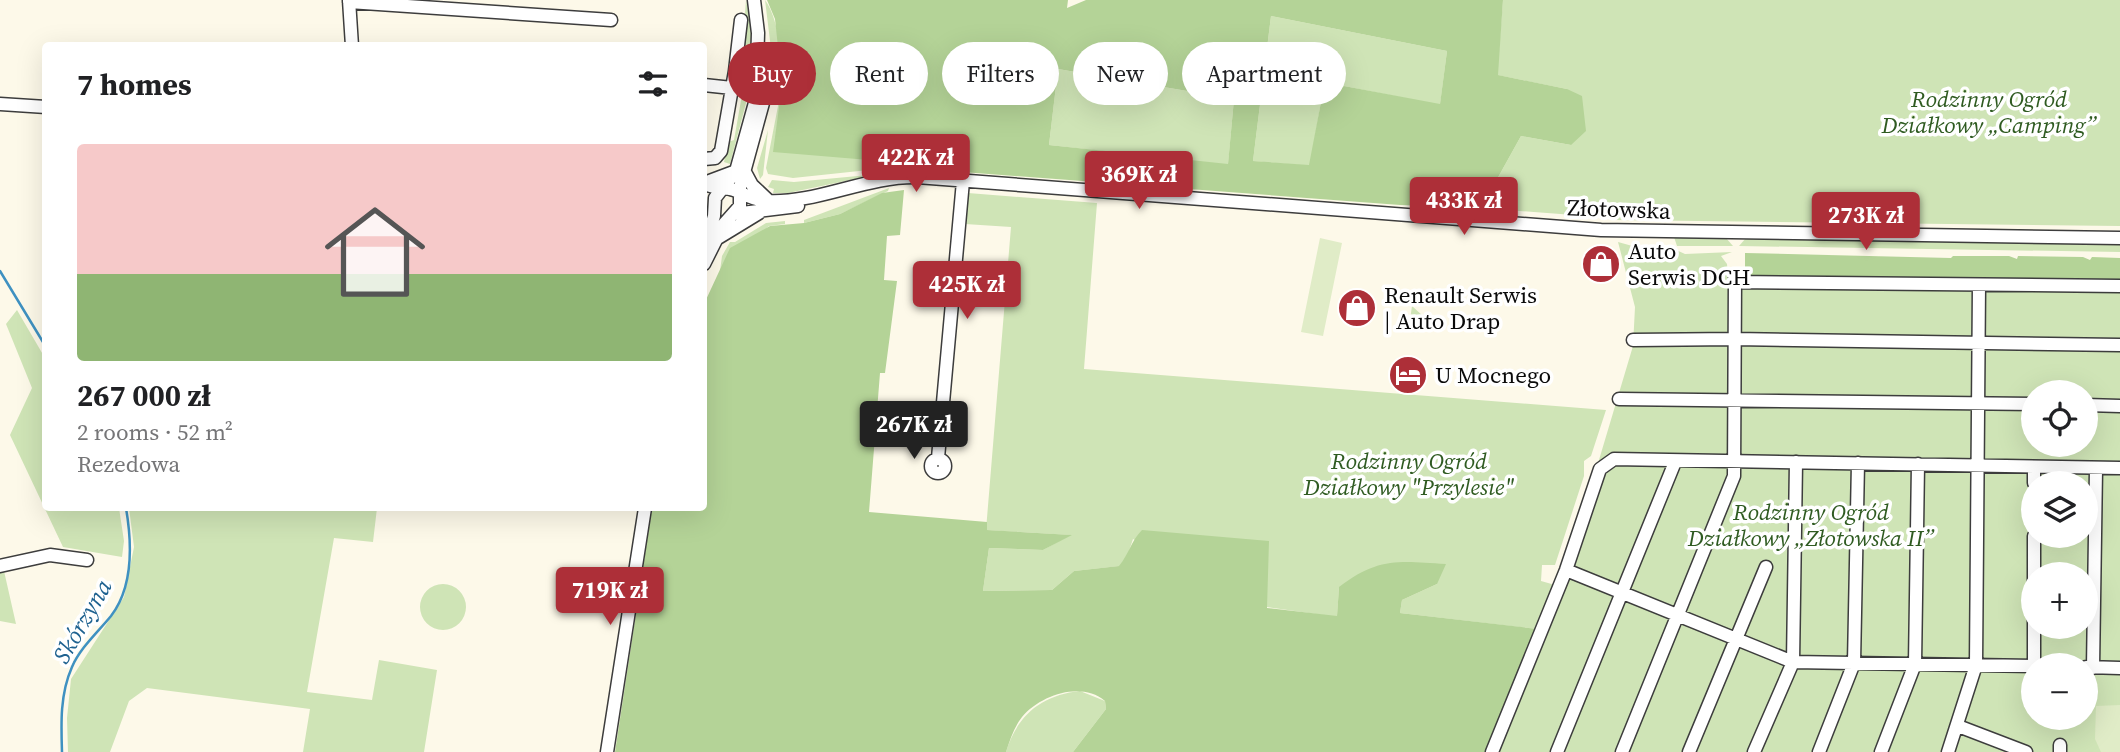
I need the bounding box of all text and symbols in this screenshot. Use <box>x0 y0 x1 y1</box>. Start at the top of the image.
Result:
chip: Buy <box>728 42 816 105</box>
chip: Rent <box>830 42 928 105</box>
chip: Filters <box>942 42 1059 105</box>
chip: New <box>1073 42 1168 105</box>
chip: Apartment <box>1182 42 1346 105</box>
text: 7 homes <box>77 64 192 105</box>
icon: filters <box>634 65 672 103</box>
park label: Rodzinny Ogród Działkowy „Camping” <box>1880 83 2098 141</box>
pin: 422K zł <box>851 134 981 194</box>
text: 422K zł <box>878 141 954 173</box>
pin: 369K zł <box>1074 152 1204 211</box>
text: 369K zł <box>1101 158 1177 190</box>
pin: 433K zł <box>1399 177 1529 237</box>
text: 433K zł <box>1426 184 1502 216</box>
icon: home <box>312 189 438 315</box>
street label: Złotowska <box>1567 191 1672 227</box>
pin: 273K zł <box>1801 192 1931 252</box>
text: 273K zł <box>1828 199 1904 231</box>
place label: Auto Serwis DCH <box>1628 235 1750 293</box>
shop icon: Auto Serwis DCH <box>1580 243 1622 285</box>
pin: 425K zł <box>902 262 1032 321</box>
text: 425K zł <box>929 268 1005 300</box>
place label: Renault Serwis | Auto Drap <box>1384 279 1537 337</box>
shop icon: Renault Serwis | Auto Drap <box>1336 287 1378 329</box>
hotel icon: U Mocnego <box>1387 354 1429 396</box>
place label: U Mocnego <box>1435 359 1551 391</box>
text: 267 000 zł <box>77 375 211 416</box>
map controls <box>2021 380 2098 730</box>
button: locate <box>2021 380 2098 457</box>
pin: 267K zł <box>849 402 979 461</box>
text: 267K zł <box>876 408 952 440</box>
text: 2 rooms · 52 m² <box>77 416 233 448</box>
park label: Rodzinny Ogród Działkowy "Przylesie" <box>1303 445 1514 503</box>
text: Rezedowa <box>77 448 180 480</box>
button: layers <box>2021 471 2098 548</box>
park label: Rodzinny Ogród Działkowy „Złotowska II” <box>1687 496 1935 554</box>
button: + <box>2021 562 2098 639</box>
pin: 719K zł <box>545 568 675 627</box>
water label: Skórzyna <box>45 572 120 669</box>
text: 719K zł <box>572 574 648 606</box>
button: − <box>2021 653 2098 730</box>

